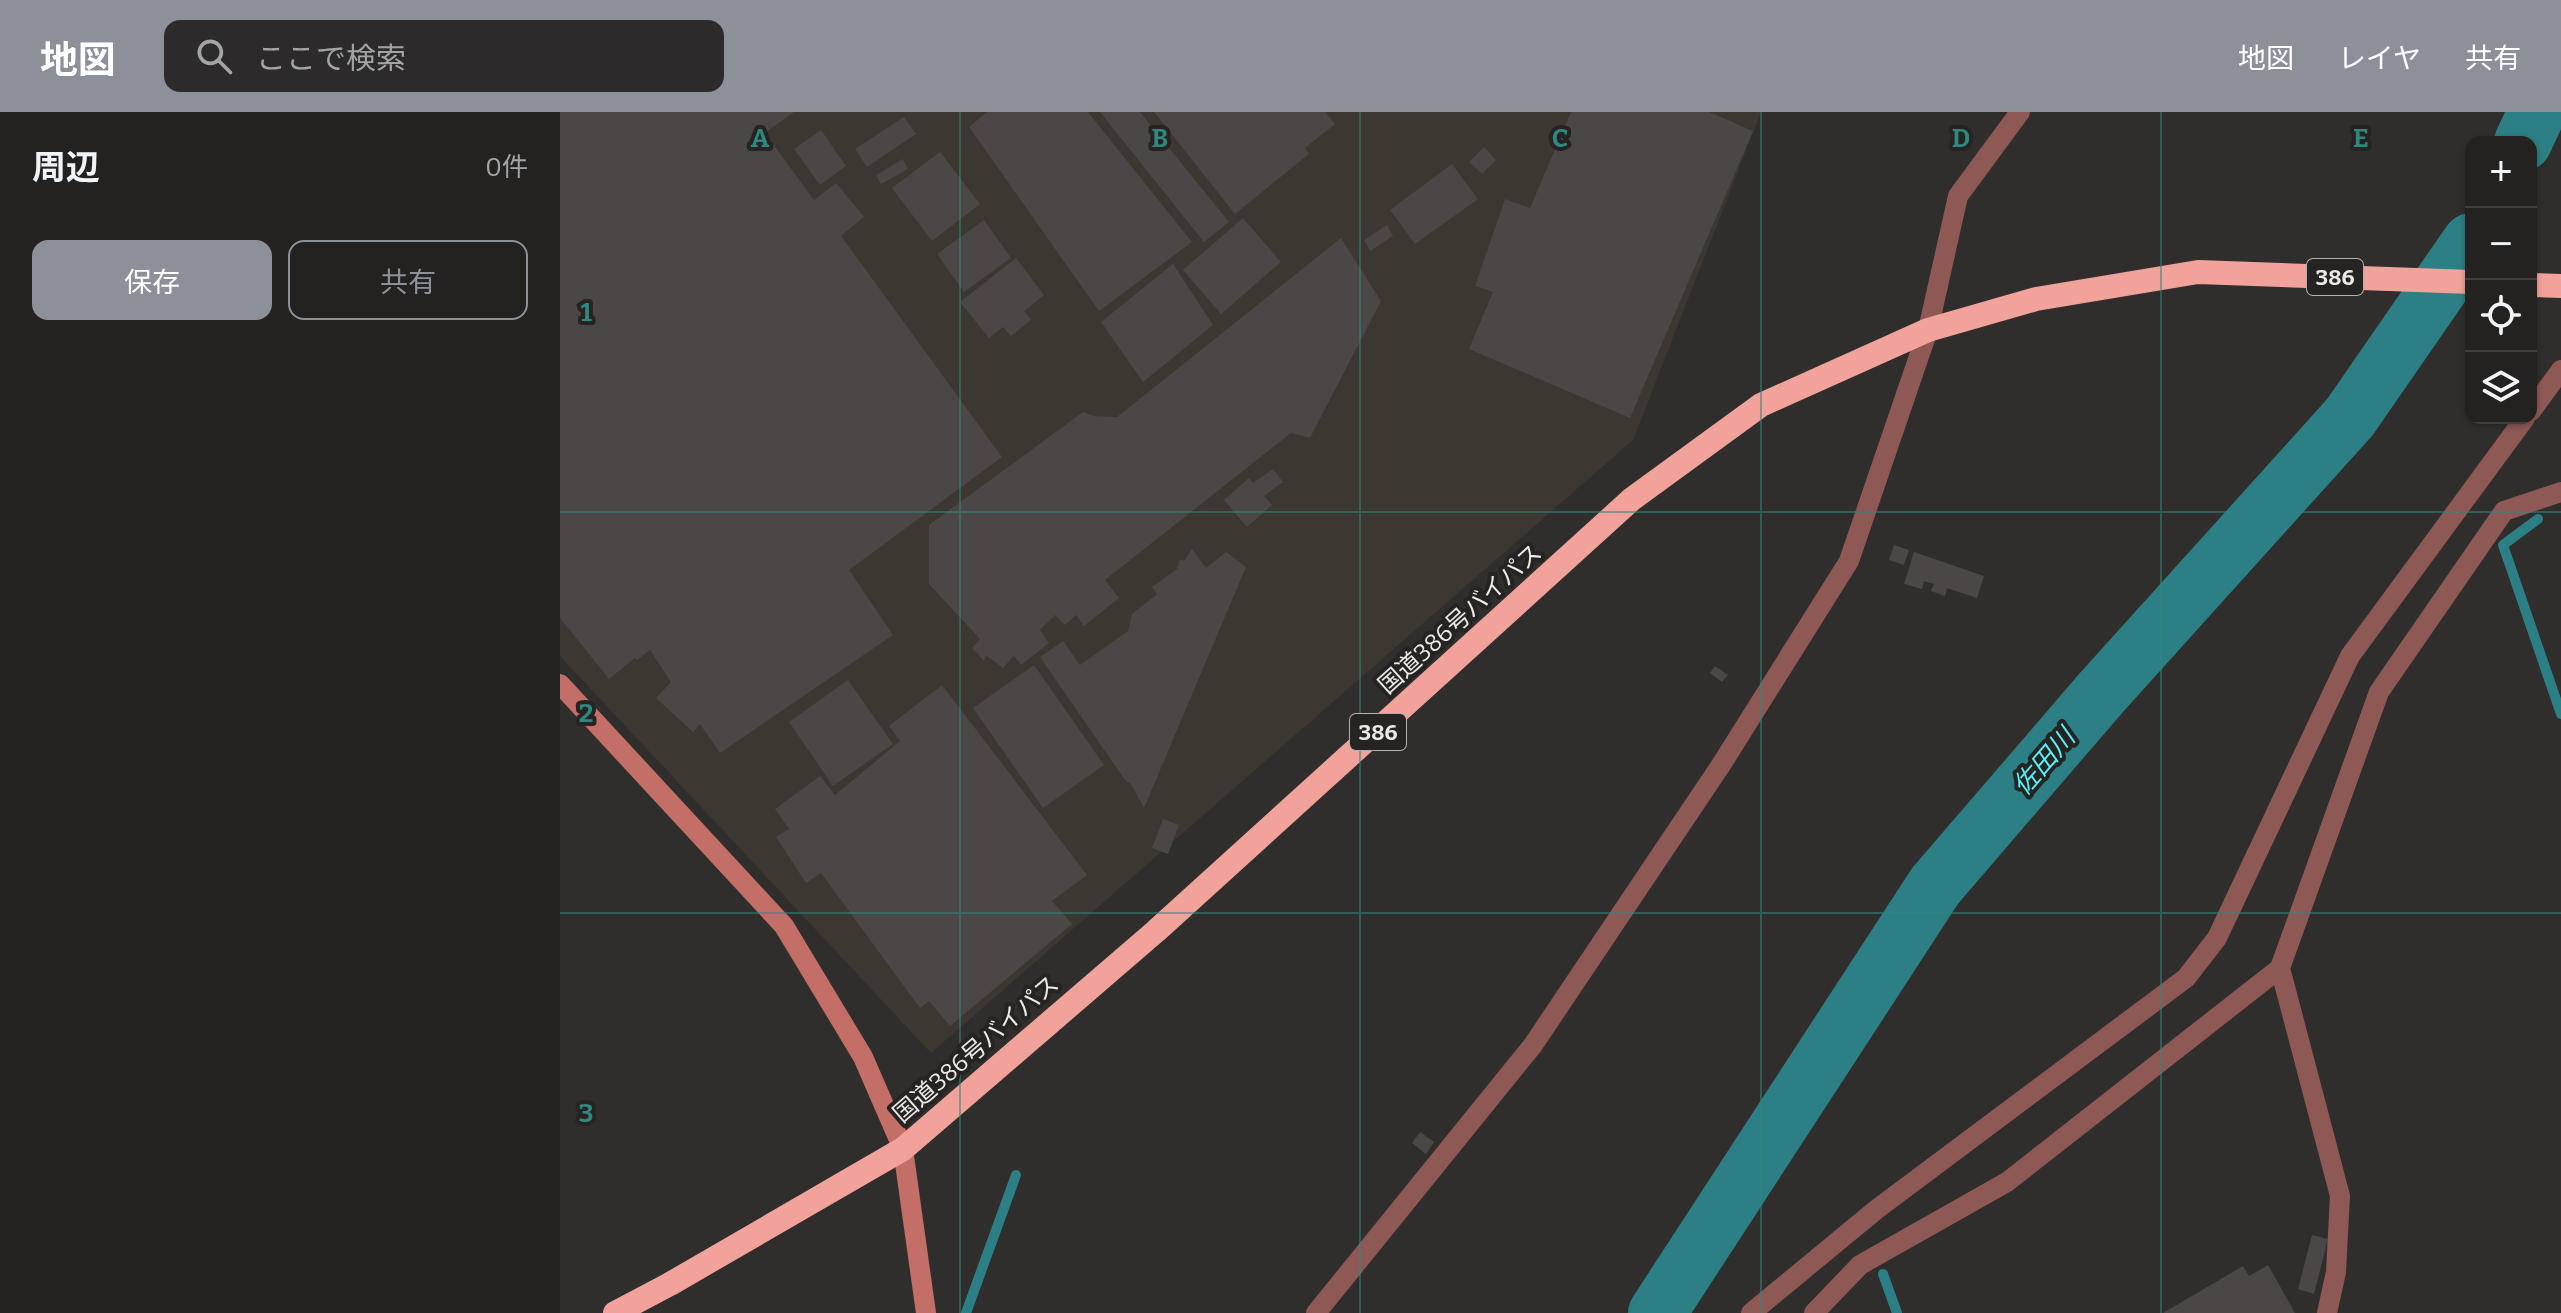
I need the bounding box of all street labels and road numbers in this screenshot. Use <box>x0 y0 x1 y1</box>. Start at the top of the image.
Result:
road number: 386 <box>2307 259 2363 295</box>
street label: 国道386号バイパス <box>1373 538 1547 700</box>
road number: 386 <box>1350 714 1406 750</box>
street label: 国道386号バイパス <box>888 970 1064 1128</box>

